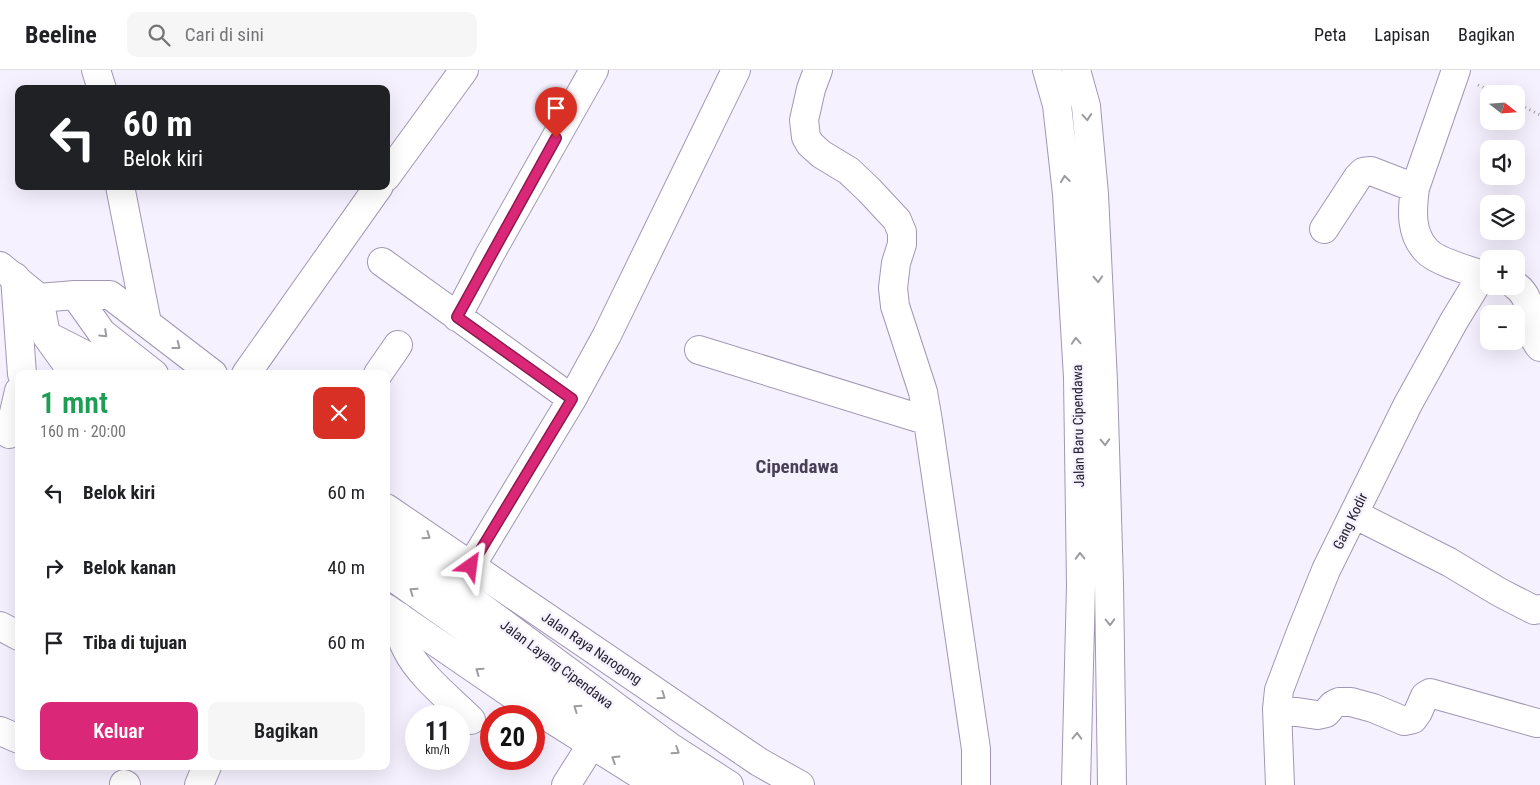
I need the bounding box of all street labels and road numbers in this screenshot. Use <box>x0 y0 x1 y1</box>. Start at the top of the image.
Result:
street label: Jalan Baru Cipendawa <box>1069 364 1087 488</box>
street label: Gang Kodir <box>1329 490 1371 552</box>
street label: Jalan Raya Narogong <box>539 609 645 687</box>
street label: Jalan Layang Cipendawa <box>498 616 616 712</box>

